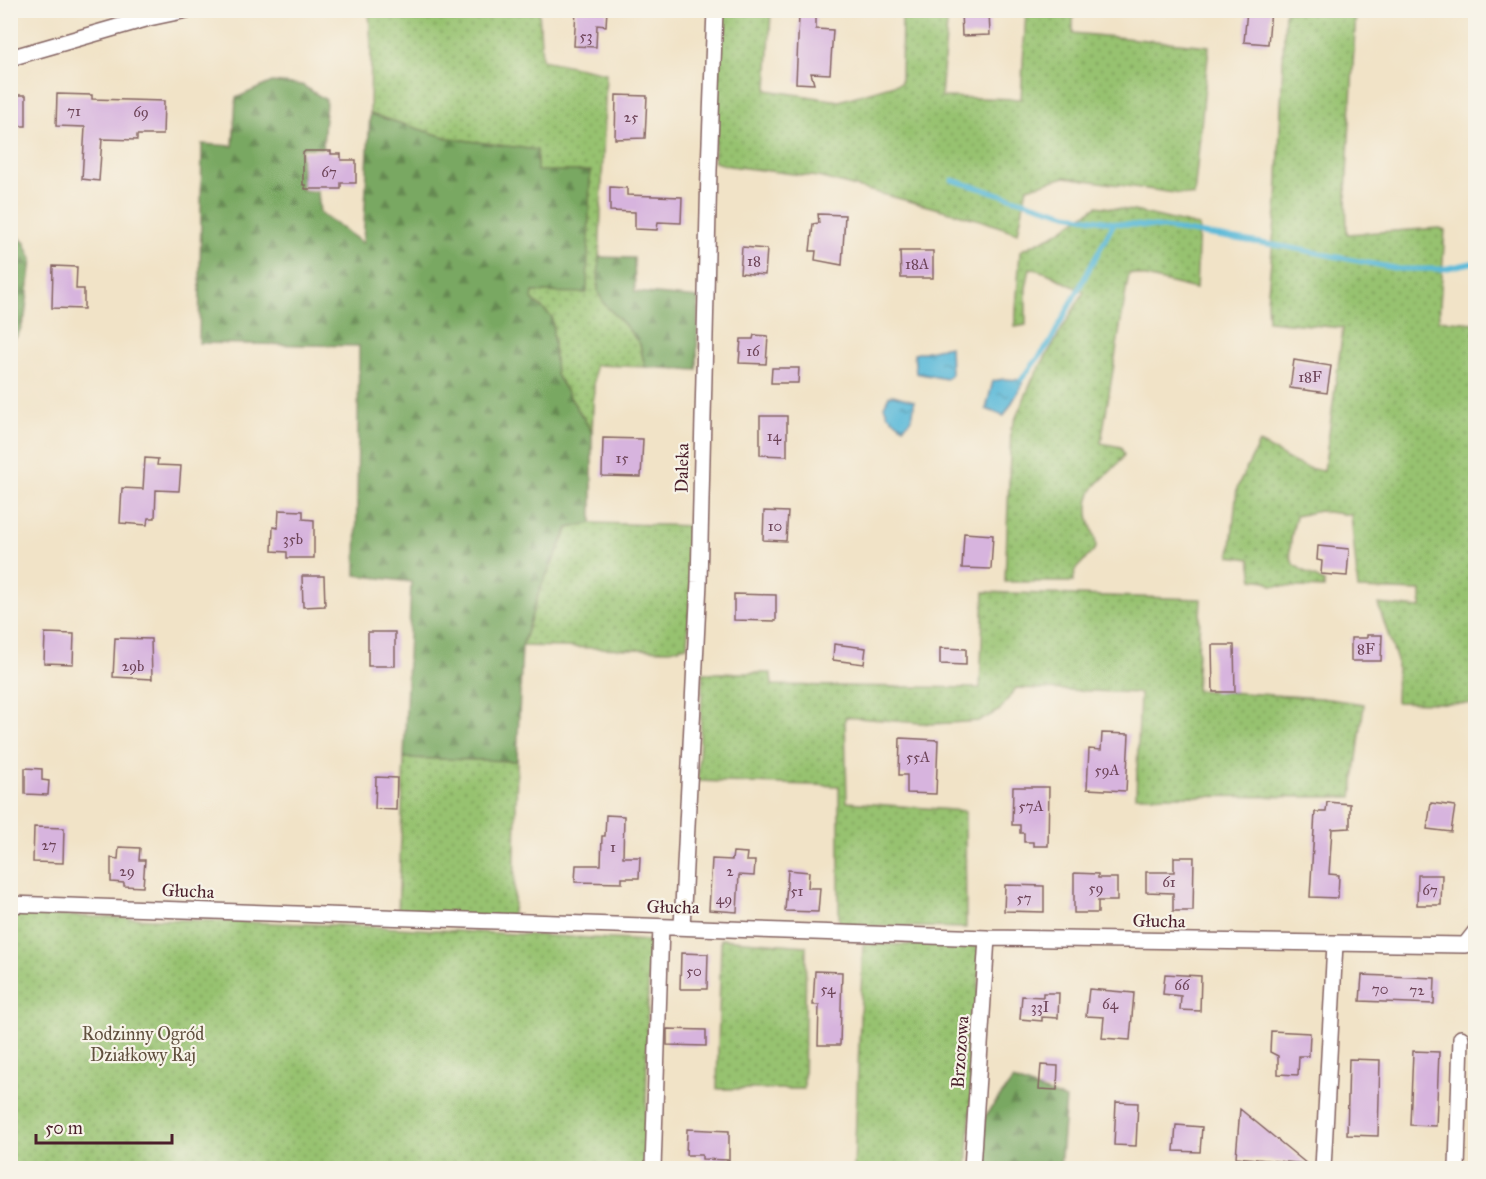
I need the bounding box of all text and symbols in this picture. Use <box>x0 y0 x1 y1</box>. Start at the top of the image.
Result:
house number: 53 <box>580 27 592 45</box>
house number: 71 <box>67 102 81 120</box>
house number: 69 <box>133 103 149 121</box>
house number: 25 <box>624 108 638 126</box>
house number: 67 <box>321 163 337 181</box>
house number: 18 <box>747 252 761 270</box>
house number: 18A <box>905 255 929 273</box>
house number: 16 <box>746 342 761 360</box>
house number: 18F <box>1298 368 1322 386</box>
house number: 14 <box>767 427 782 445</box>
street label: Daleka <box>671 442 693 493</box>
house number: 15 <box>616 449 628 467</box>
house number: 10 <box>768 517 782 535</box>
house number: 35b <box>283 530 303 548</box>
house number: 8F <box>1357 640 1375 658</box>
house number: 29b <box>122 657 144 675</box>
house number: 55A <box>906 748 930 766</box>
house number: 59A <box>1094 761 1120 779</box>
house number: 57A <box>1018 797 1044 815</box>
house number: 27 <box>42 836 57 854</box>
house number: 1 <box>610 838 616 856</box>
house number: 29 <box>119 862 135 880</box>
house number: 2 <box>726 862 734 880</box>
house number: 61 <box>1162 873 1176 891</box>
street label: Głucha <box>161 879 215 903</box>
house number: 59 <box>1088 879 1104 897</box>
house number: 67 <box>1422 881 1438 899</box>
house number: 51 <box>791 882 804 900</box>
house number: 57 <box>1017 889 1031 907</box>
house number: 49 <box>716 890 732 908</box>
street label: Głucha <box>646 896 700 918</box>
street label: Głucha <box>1132 910 1186 932</box>
house number: 50 <box>686 962 702 980</box>
house number: 66 <box>1174 976 1191 994</box>
house number: 54 <box>821 980 836 998</box>
house number: 70 <box>1372 980 1388 998</box>
house number: 72 <box>1409 981 1425 999</box>
house number: 64 <box>1102 995 1119 1013</box>
house number: 33I <box>1031 998 1049 1016</box>
street label: Brzozowa <box>946 1014 974 1089</box>
park label: Rodzinny Ogród Działkowy Raj <box>82 1023 204 1066</box>
scale bar <box>36 1107 172 1145</box>
text: 50 m <box>45 1117 83 1139</box>

